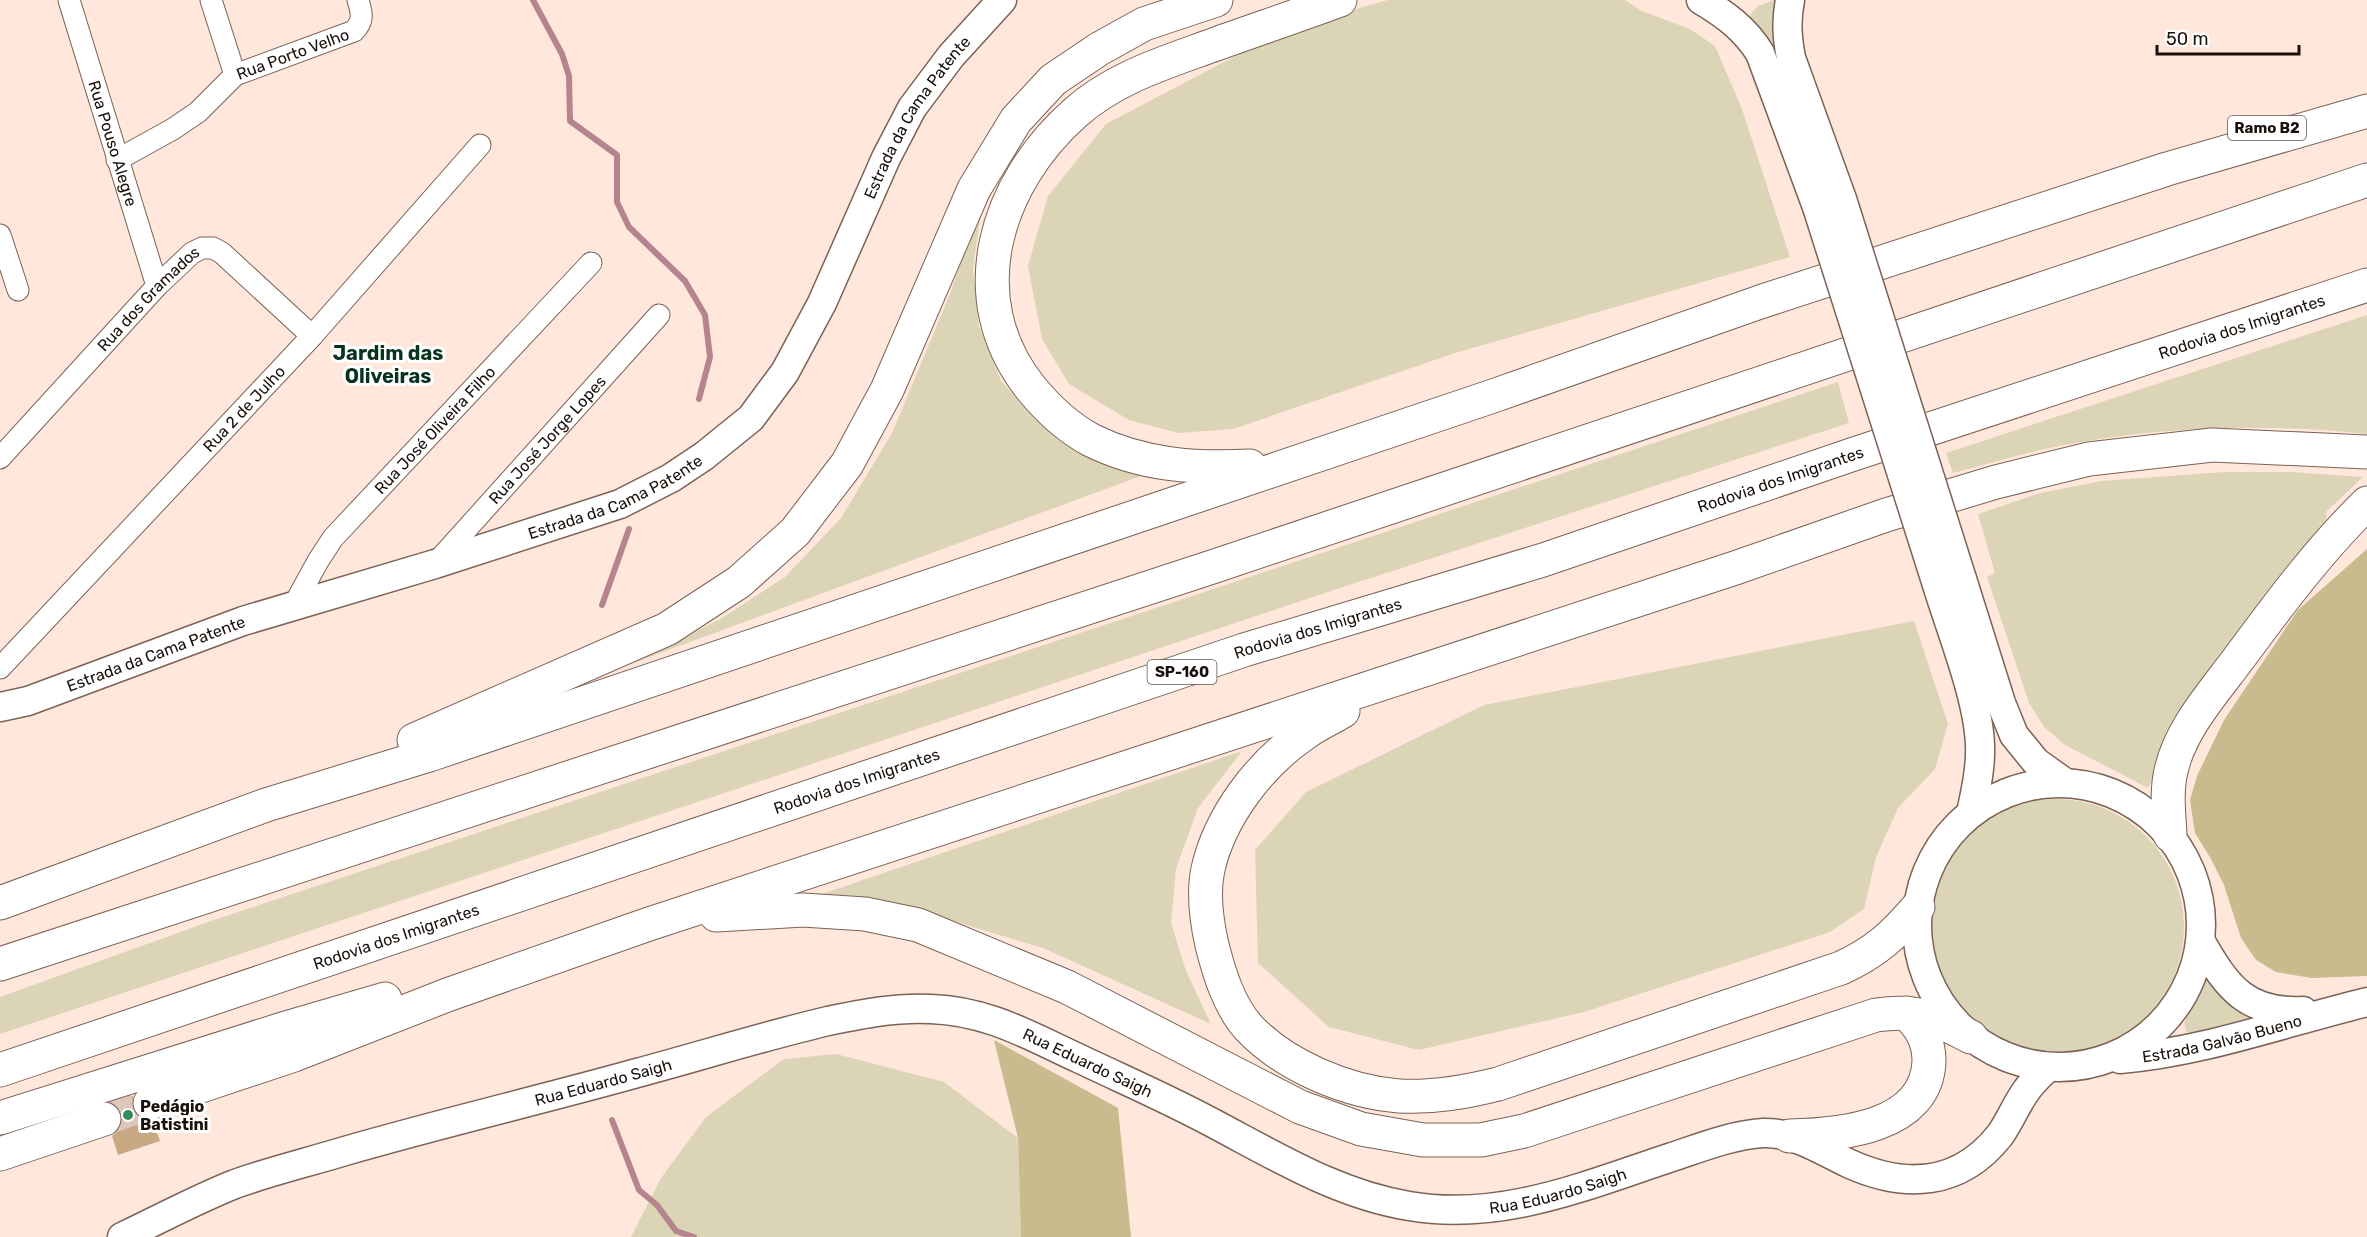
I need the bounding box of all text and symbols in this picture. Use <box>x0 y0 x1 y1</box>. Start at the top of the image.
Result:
scale bar <box>2157 18 2300 56</box>
street label: Rua Porto Velho <box>234 24 352 83</box>
text: 50 m <box>2166 28 2209 50</box>
street label: Estrada da Cama Patente <box>860 32 974 202</box>
street label: Rua Pouso Alegre <box>85 78 141 209</box>
road number: Ramo B2 <box>2228 116 2306 140</box>
street label: Rua dos Gramados <box>93 242 202 355</box>
street label: Rodovia dos Imigrantes <box>2156 290 2327 363</box>
district label: Jardim das Oliveiras <box>333 341 443 388</box>
street label: Rua 2 de Julho <box>199 362 289 456</box>
street label: Rua José Oliveira Filho <box>370 362 499 498</box>
street label: Rua José Jorge Lopes <box>485 372 609 508</box>
street label: Rodovia dos Imigrantes <box>1695 442 1866 516</box>
street label: Estrada da Cama Patente <box>525 450 706 543</box>
street label: Rodovia dos Imigrantes <box>1231 594 1404 662</box>
street label: Estrada da Cama Patente <box>64 612 248 695</box>
road number: SP-160 <box>1148 660 1216 684</box>
street label: Rodovia dos Imigrantes <box>771 744 942 818</box>
street label: Rodovia dos Imigrantes <box>310 899 482 973</box>
street label: Estrada Galvão Bueno <box>2141 1010 2304 1066</box>
street label: Rua Eduardo Saigh <box>1020 1024 1156 1101</box>
street label: Rua Eduardo Saigh <box>533 1054 674 1109</box>
place label: Pedágio Batistini <box>140 1097 208 1134</box>
marker: Pedágio Batistini <box>121 1108 135 1122</box>
street label: Rua Eduardo Saigh <box>1488 1164 1629 1217</box>

